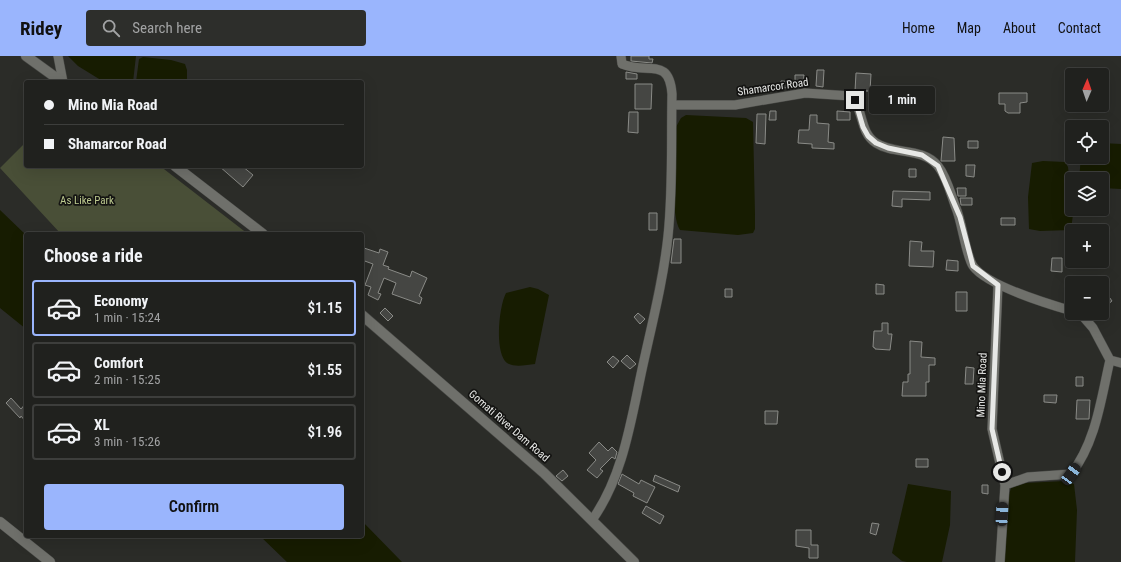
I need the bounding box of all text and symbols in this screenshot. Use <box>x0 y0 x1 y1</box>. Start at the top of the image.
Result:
search box <box>86 10 366 46</box>
text: Ridey <box>20 17 62 40</box>
icon: search <box>100 17 122 39</box>
text: Search here <box>132 19 202 37</box>
text: Home <box>902 20 935 36</box>
text: Map <box>957 20 981 36</box>
text: About <box>1003 20 1036 36</box>
text: Contact <box>1058 20 1101 36</box>
north arrow <box>1065 68 1109 112</box>
map controls <box>1065 68 1109 320</box>
street label: Shamarcor Road <box>737 76 809 98</box>
callout: 1 min <box>869 86 935 114</box>
route end <box>846 91 864 109</box>
text: 1 min <box>888 92 916 107</box>
text: Mino Mia Road <box>68 96 157 114</box>
button: locate <box>1065 120 1109 164</box>
text: Shamarcor Road <box>68 135 167 153</box>
button: layers <box>1065 172 1109 216</box>
park label: As Like Park <box>60 194 114 207</box>
button: + <box>1065 224 1109 268</box>
text: Choose a ride <box>44 245 143 266</box>
button: − <box>1065 276 1109 320</box>
icon: car <box>46 290 82 326</box>
text: Economy <box>94 292 148 310</box>
text: $1.15 <box>308 299 342 317</box>
text: 1 min · 15:24 <box>94 310 160 325</box>
icon: car <box>46 352 82 388</box>
street label: Mino Mia Road <box>974 352 990 418</box>
text: Comfort <box>94 354 143 372</box>
text: $1.55 <box>308 361 342 379</box>
text: 2 min · 15:25 <box>94 372 160 387</box>
street label: Gomati River Dam Road <box>466 388 552 464</box>
icon: car <box>46 414 82 450</box>
text: XL <box>94 416 110 434</box>
text: $1.96 <box>308 423 342 441</box>
text: 3 min · 15:26 <box>94 434 160 449</box>
car <box>1059 461 1083 487</box>
route start <box>993 463 1011 481</box>
button: Confirm <box>44 484 344 530</box>
car <box>995 502 1009 526</box>

